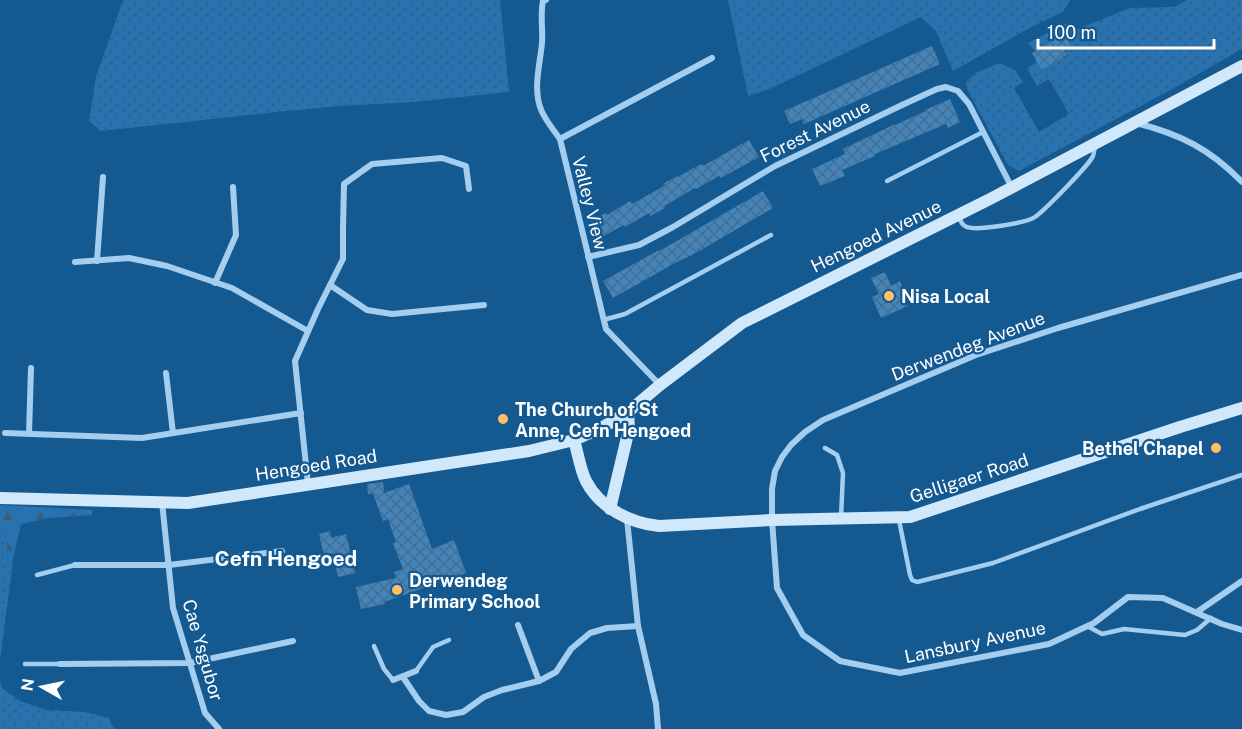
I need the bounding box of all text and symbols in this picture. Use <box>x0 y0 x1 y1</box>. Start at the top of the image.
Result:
scale bar <box>1038 12 1214 50</box>
text: 100 m <box>1047 22 1096 43</box>
street label: Forest Avenue <box>757 95 873 167</box>
street label: Valley View <box>568 154 612 252</box>
street label: Hengoed Avenue <box>807 195 945 277</box>
place label: Nisa Local <box>901 286 990 307</box>
marker: Nisa Local <box>882 289 896 303</box>
street label: Derwendeg Avenue <box>888 307 1048 385</box>
place label: The Church of St Anne, Cefn Hengoed <box>515 399 691 441</box>
marker: The Church of St Anne, Cefn Hengoed <box>496 412 510 426</box>
place label: Bethel Chapel <box>1082 438 1204 459</box>
marker: Bethel Chapel <box>1209 441 1223 455</box>
street label: Hengoed Road <box>253 445 379 485</box>
street label: Gelligaer Road <box>907 449 1031 507</box>
district label: Cefn Hengoed <box>215 546 357 571</box>
place label: Derwendeg Primary School <box>409 570 541 612</box>
marker: Derwendeg Primary School <box>390 583 404 597</box>
street label: Cae Ysgubor <box>178 597 228 703</box>
street label: Lansbury Avenue <box>902 617 1048 667</box>
north arrow <box>12 657 72 717</box>
text: N <box>17 677 38 692</box>

